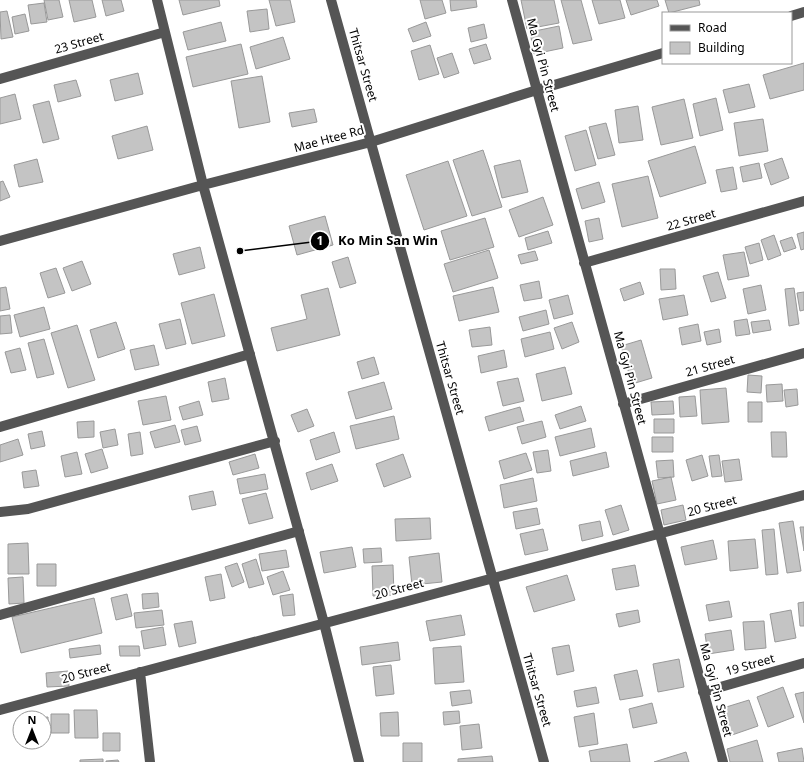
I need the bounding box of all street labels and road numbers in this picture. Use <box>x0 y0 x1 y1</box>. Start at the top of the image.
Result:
street label: Ma Gyi Pin Street <box>523 16 564 114</box>
street label: Thitsar Street <box>345 26 382 104</box>
street label: 23 Street <box>52 27 106 58</box>
street label: Mae Htee Rd <box>292 121 366 156</box>
street label: 22 Street <box>664 204 718 235</box>
street label: Ma Gyi Pin Street <box>610 329 651 427</box>
street label: Thitsar Street <box>432 339 469 417</box>
street label: 21 Street <box>683 350 737 381</box>
street label: 20 Street <box>685 491 739 520</box>
street label: 20 Street <box>372 574 426 603</box>
street label: Ma Gyi Pin Street <box>696 641 737 739</box>
street label: 19 Street <box>723 649 777 680</box>
street label: Thitsar Street <box>519 651 556 729</box>
street label: 20 Street <box>59 658 113 687</box>

